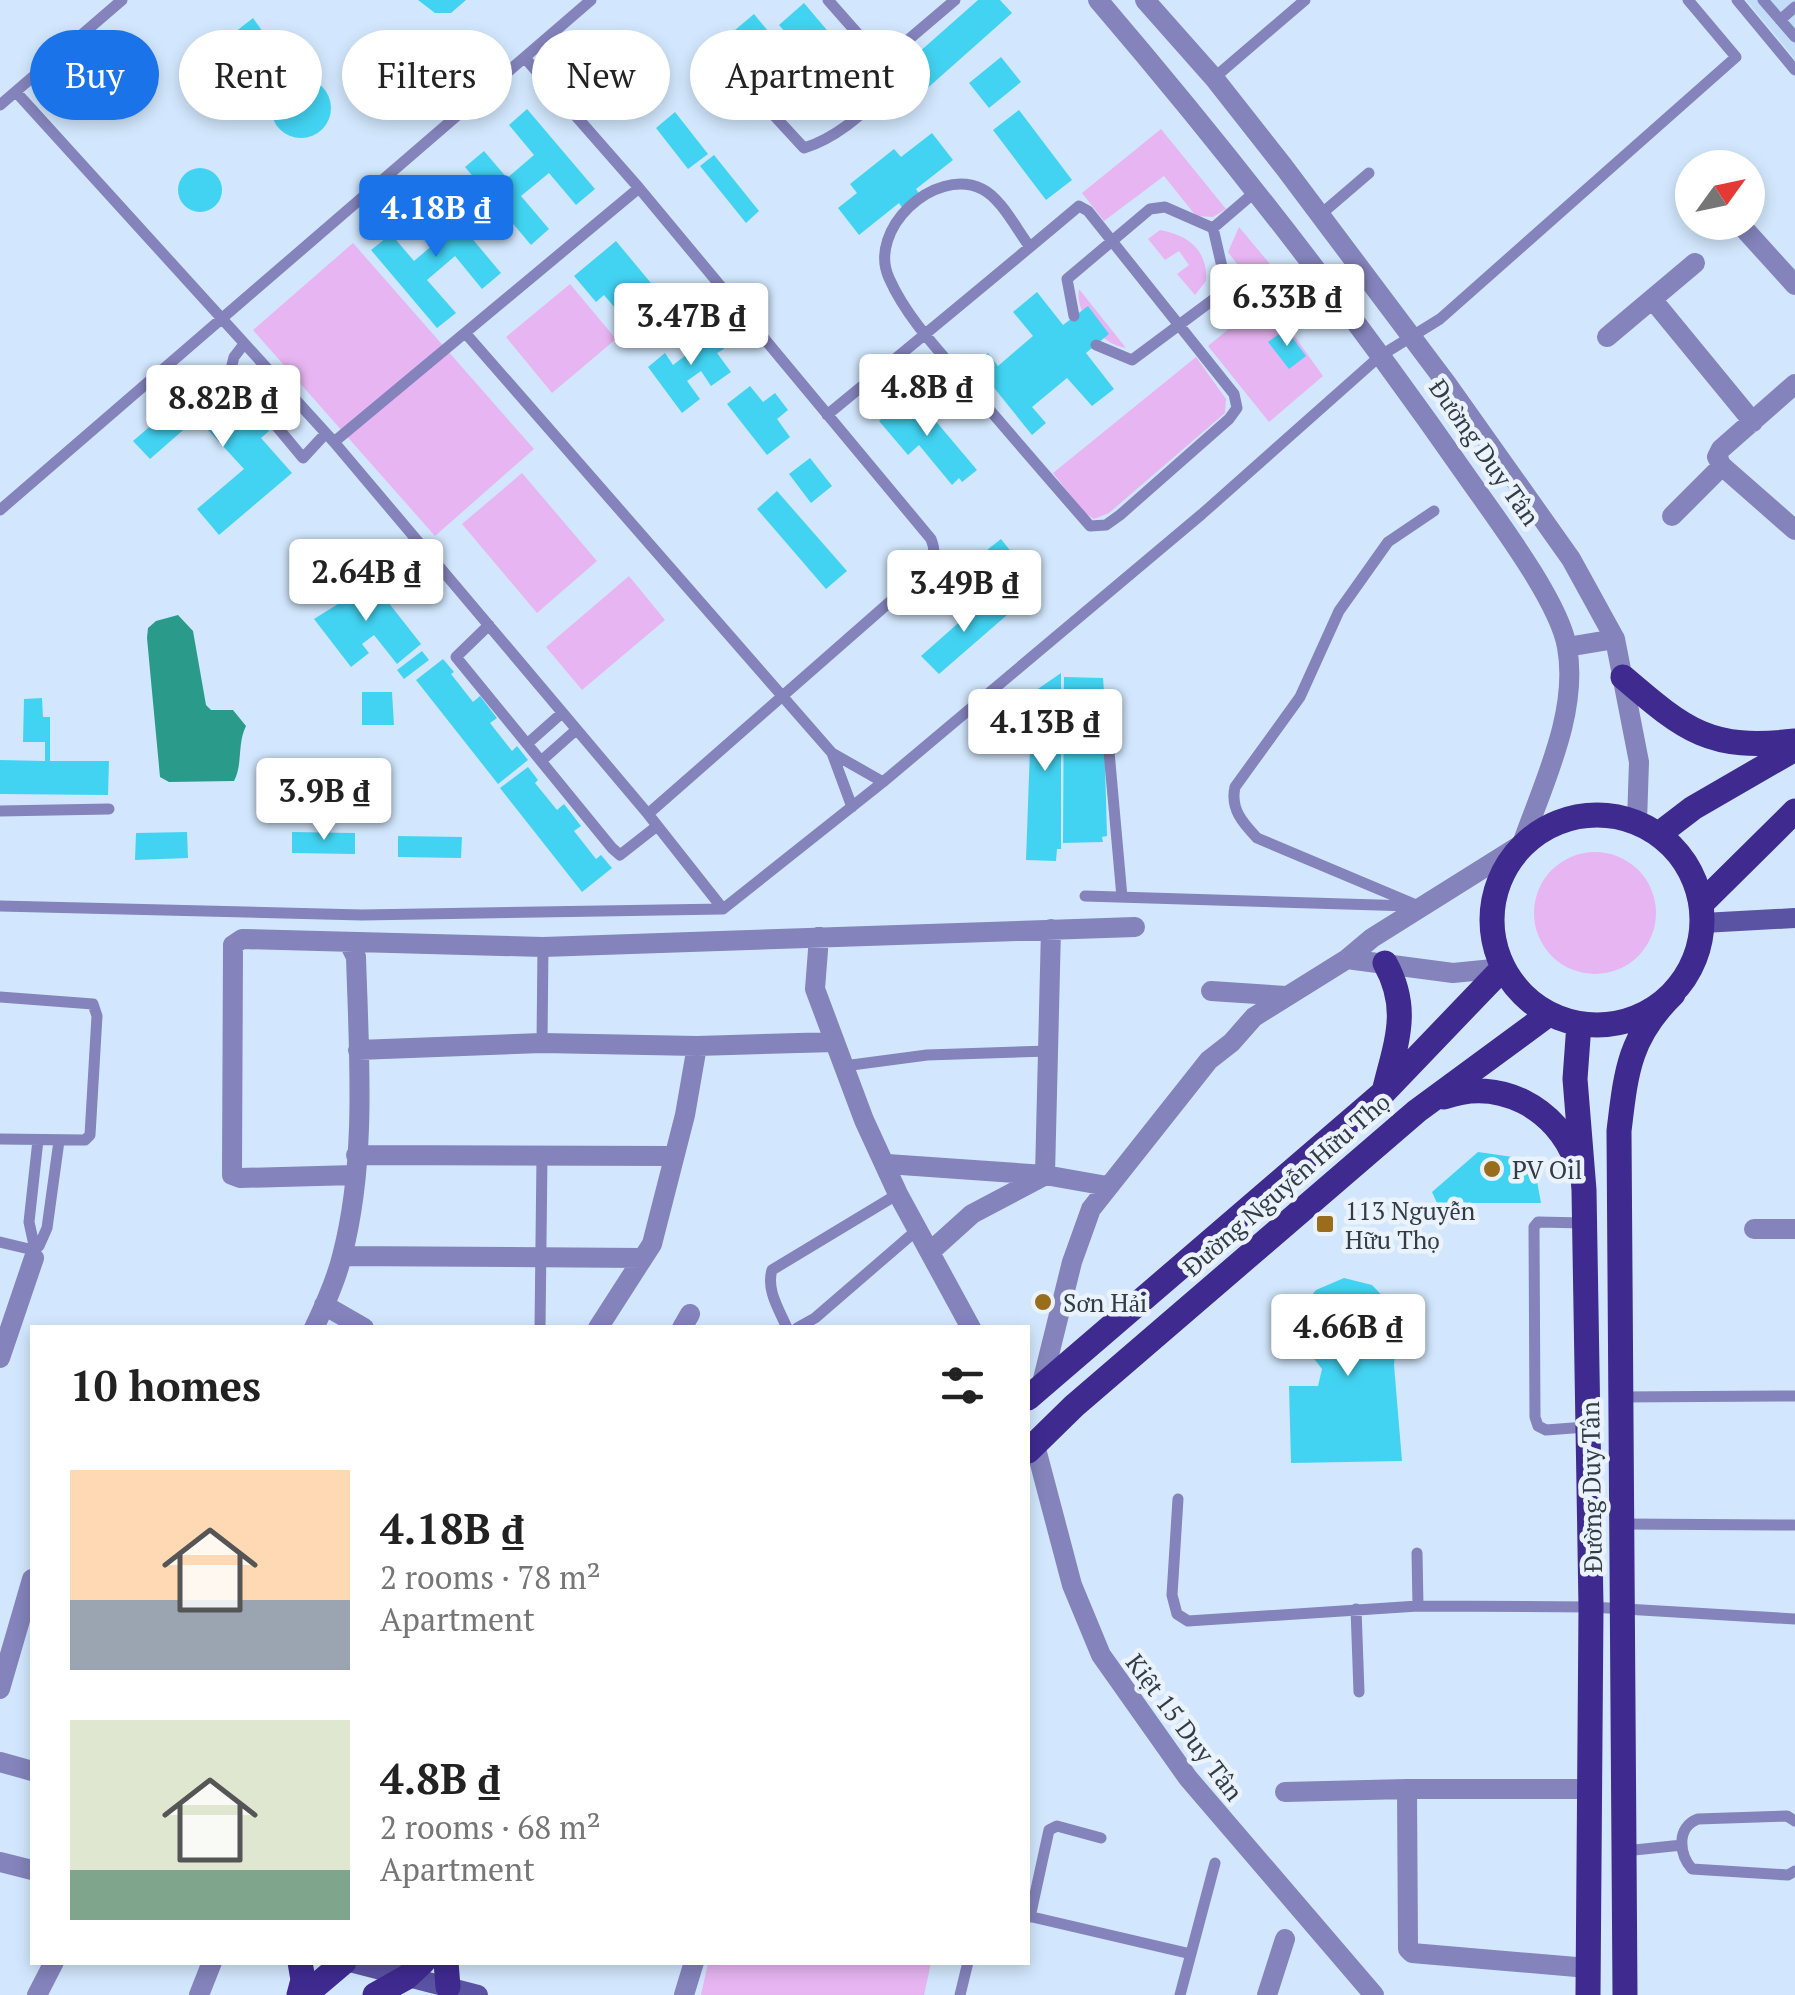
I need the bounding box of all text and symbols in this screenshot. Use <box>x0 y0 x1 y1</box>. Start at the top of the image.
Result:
chip: Buy <box>30 30 159 120</box>
chip: Rent <box>179 30 322 120</box>
chip: Filters <box>342 30 512 120</box>
chip: New <box>532 30 670 120</box>
chip: Apartment <box>690 30 930 120</box>
north arrow <box>1675 150 1765 240</box>
map controls <box>1675 150 1765 240</box>
pin: 4.18B ₫ <box>344 175 528 260</box>
text: 4.18B ₫ <box>381 186 491 228</box>
pin: 6.33B ₫ <box>1195 264 1379 349</box>
text: 6.33B ₫ <box>1232 275 1342 317</box>
pin: 3.47B ₫ <box>599 283 783 368</box>
text: 3.47B ₫ <box>636 294 746 336</box>
pin: 4.8B ₫ <box>846 354 1008 439</box>
pin: 8.82B ₫ <box>131 365 315 450</box>
text: 4.8B ₫ <box>881 365 973 407</box>
street label: Đường Duy Tân <box>1422 372 1548 532</box>
text: 8.82B ₫ <box>168 376 278 418</box>
pin: 2.64B ₫ <box>274 539 458 624</box>
text: 2.64B ₫ <box>311 550 421 592</box>
pin: 3.49B ₫ <box>872 550 1056 635</box>
text: 3.49B ₫ <box>909 561 1019 603</box>
pin: 4.13B ₫ <box>953 689 1137 774</box>
text: 4.13B ₫ <box>990 700 1100 742</box>
pin: 3.9B ₫ <box>243 758 405 843</box>
text: 3.9B ₫ <box>278 769 370 811</box>
street label: Đường Nguyễn Hữu Thọ <box>1176 1085 1396 1283</box>
place label: PV Oil <box>1512 1153 1582 1186</box>
marker: PV Oil <box>1481 1158 1503 1180</box>
place label: 113 Nguyễn Hữu Thọ <box>1345 1194 1476 1256</box>
marker: 113 Nguyễn Hữu Thọ <box>1314 1213 1336 1235</box>
place label: Sơn Hải <box>1063 1286 1147 1319</box>
marker: Sơn Hải <box>1032 1291 1054 1313</box>
pin: 4.66B ₫ <box>1256 1294 1440 1379</box>
text: 4.66B ₫ <box>1293 1305 1403 1347</box>
text: 10 homes <box>70 1357 261 1413</box>
icon: filters <box>935 1358 990 1413</box>
street label: Đường Duy Tân <box>1573 1401 1609 1573</box>
text: 4.18B ₫ <box>380 1500 524 1556</box>
icon: home <box>150 1510 270 1630</box>
text: 2 rooms · 78 m² <box>380 1556 601 1598</box>
text: Apartment <box>380 1598 535 1640</box>
street label: Kiệt 15 Duy Tân <box>1119 1647 1251 1807</box>
text: 4.8B ₫ <box>380 1750 500 1806</box>
icon: home <box>150 1760 270 1880</box>
text: 2 rooms · 68 m² <box>380 1806 601 1848</box>
text: Apartment <box>380 1848 535 1890</box>

